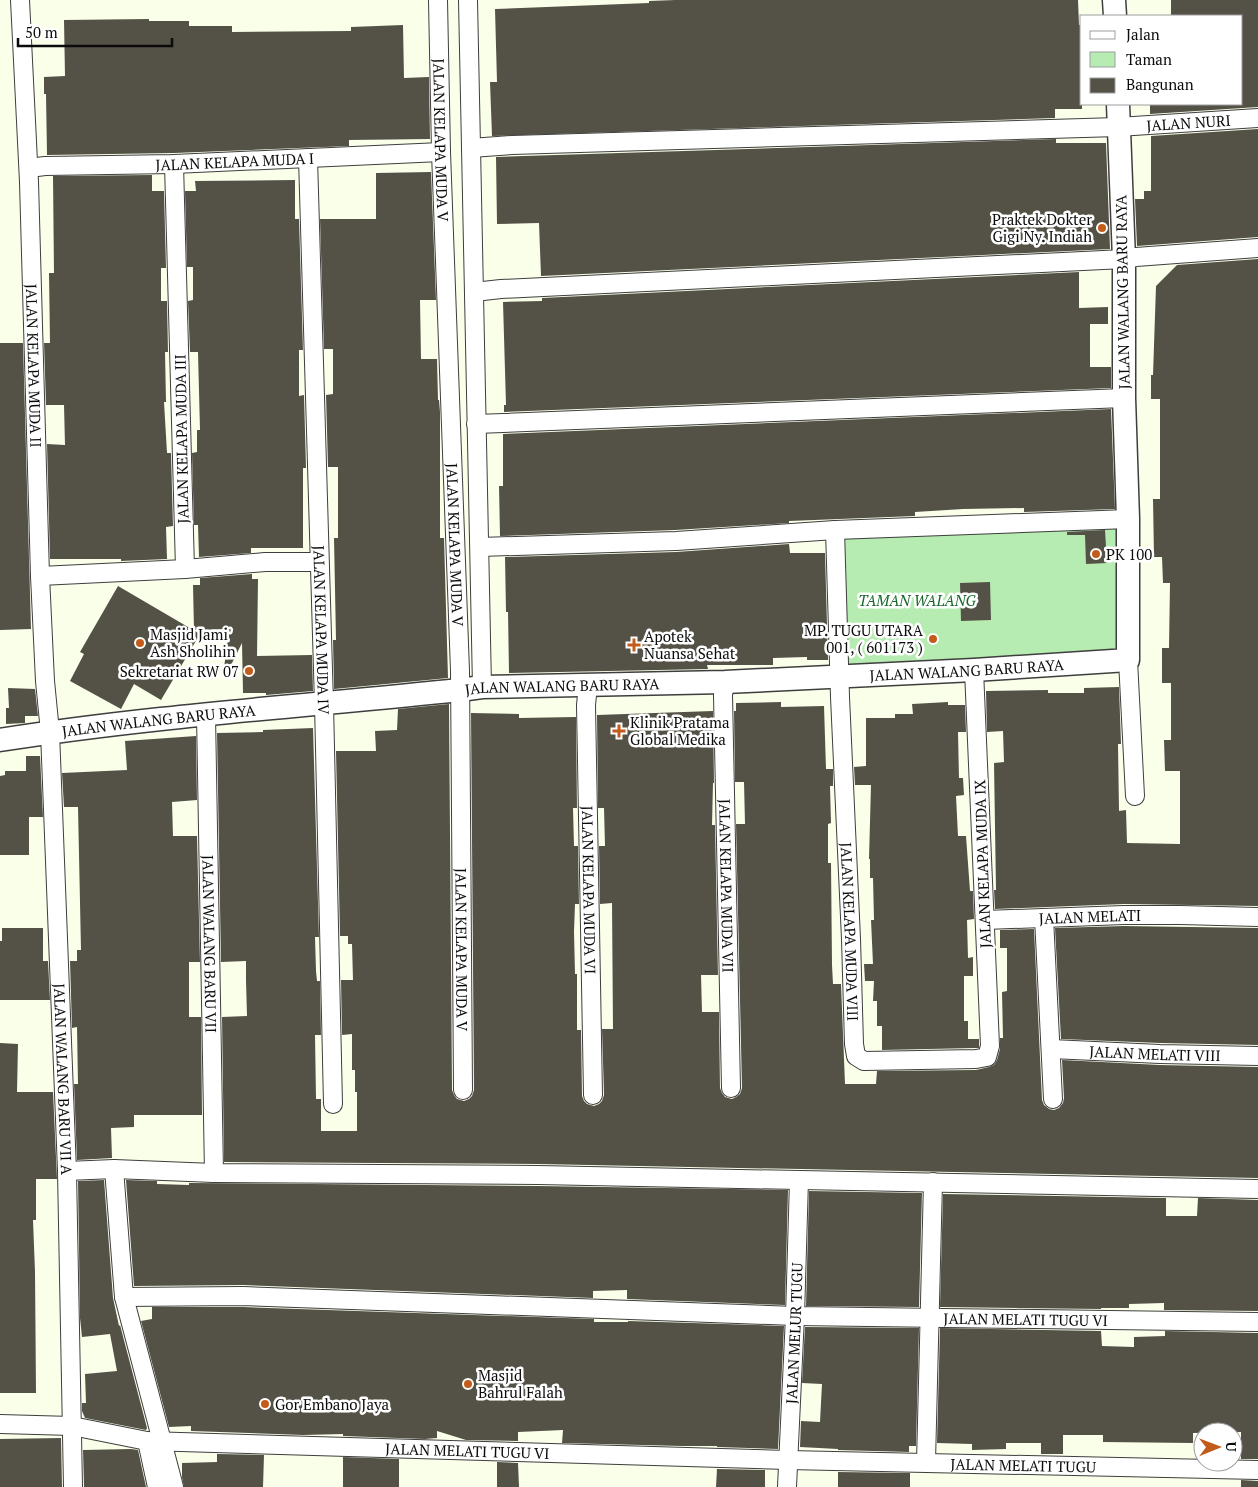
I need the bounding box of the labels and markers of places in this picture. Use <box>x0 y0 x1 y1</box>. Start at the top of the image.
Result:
place label: Praktek Dokter Gigi Ny. Indiah <box>992 209 1092 246</box>
marker: Praktek Dokter Gigi Ny. Indiah <box>1096 222 1108 234</box>
place label: PK 100 <box>1106 544 1152 564</box>
marker: PK 100 <box>1090 548 1102 560</box>
place label: MP. TUGU UTARA 001, ( 601173 ) <box>804 620 924 657</box>
place label: Masjid Jami' Ash Sholihin <box>150 624 236 661</box>
place label: Apotek Nuansa Sehat <box>644 626 736 663</box>
marker: MP. TUGU UTARA 001, ( 601173 ) <box>927 633 939 645</box>
marker: Masjid Jami' Ash Sholihin <box>134 637 146 649</box>
marker: Apotek Nuansa Sehat <box>628 639 640 651</box>
place label: Sekretariat RW 07 <box>120 661 239 681</box>
marker: Sekretariat RW 07 <box>243 665 255 677</box>
place label: Klinik Pratama Global Medika <box>630 712 730 749</box>
marker: Klinik Pratama Global Medika <box>612 724 626 738</box>
place label: Masjid Bahrul Falah <box>478 1365 563 1402</box>
marker: Masjid Bahrul Falah <box>462 1378 474 1390</box>
place label: Gor Embano Jaya <box>275 1394 390 1414</box>
marker: Gor Embano Jaya <box>259 1398 271 1410</box>

